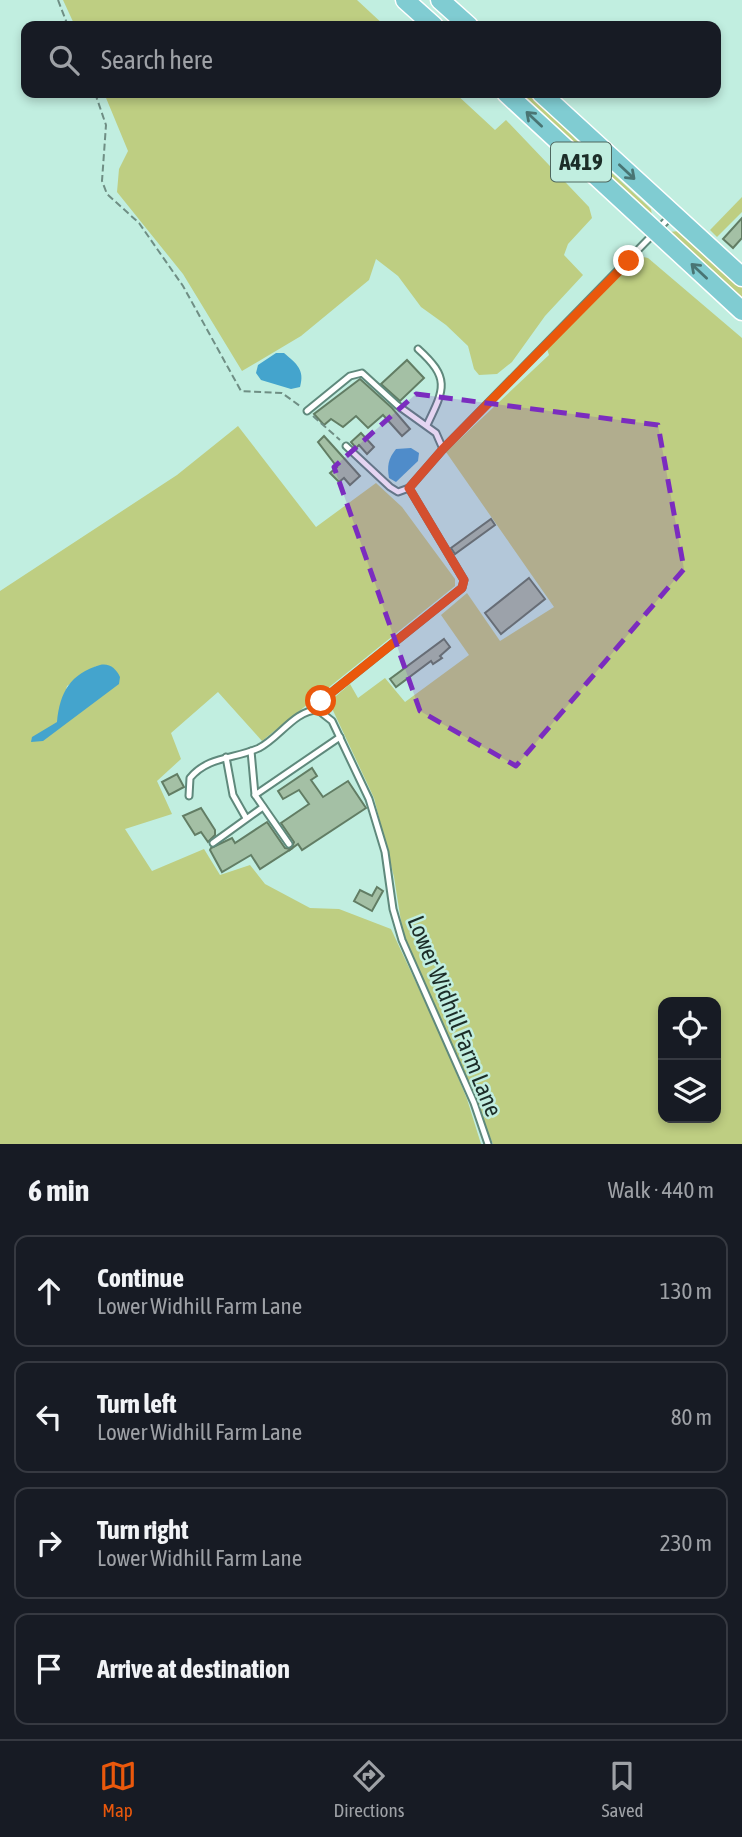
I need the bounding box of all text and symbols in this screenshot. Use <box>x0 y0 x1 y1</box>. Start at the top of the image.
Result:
search box <box>21 21 721 98</box>
icon: search <box>45 41 83 79</box>
text: Search here <box>101 45 213 75</box>
one-way arrow <box>526 111 543 128</box>
road number: A419 <box>551 142 611 182</box>
one-way arrow <box>618 164 636 180</box>
route end <box>613 245 644 276</box>
one-way arrow <box>691 263 708 280</box>
route start <box>305 685 336 716</box>
street label: Lower Widhill Farm Lane <box>402 912 508 1120</box>
map controls <box>658 997 721 1123</box>
button: locate <box>658 997 721 1060</box>
button: layers <box>658 1060 721 1123</box>
text: 6 min <box>28 1173 89 1207</box>
text: Walk · 440 m <box>608 1177 714 1203</box>
text: Continue <box>97 1263 184 1293</box>
icon: ahead <box>30 1272 68 1310</box>
text: 130 m <box>660 1278 712 1304</box>
text: Lower Widhill Farm Lane <box>97 1293 302 1319</box>
text: Turn left <box>97 1389 177 1419</box>
icon: left <box>30 1398 68 1436</box>
text: 80 m <box>671 1404 712 1430</box>
text: Lower Widhill Farm Lane <box>97 1419 302 1445</box>
text: Turn right <box>97 1515 188 1545</box>
icon: right <box>30 1524 68 1562</box>
text: 230 m <box>660 1530 712 1556</box>
text: Lower Widhill Farm Lane <box>97 1545 302 1571</box>
icon: arrive <box>30 1650 68 1688</box>
text: Arrive at destination <box>97 1654 290 1684</box>
tab: Map <box>99 1757 137 1821</box>
tab: Directions <box>334 1757 404 1821</box>
tab: Saved <box>601 1757 643 1821</box>

